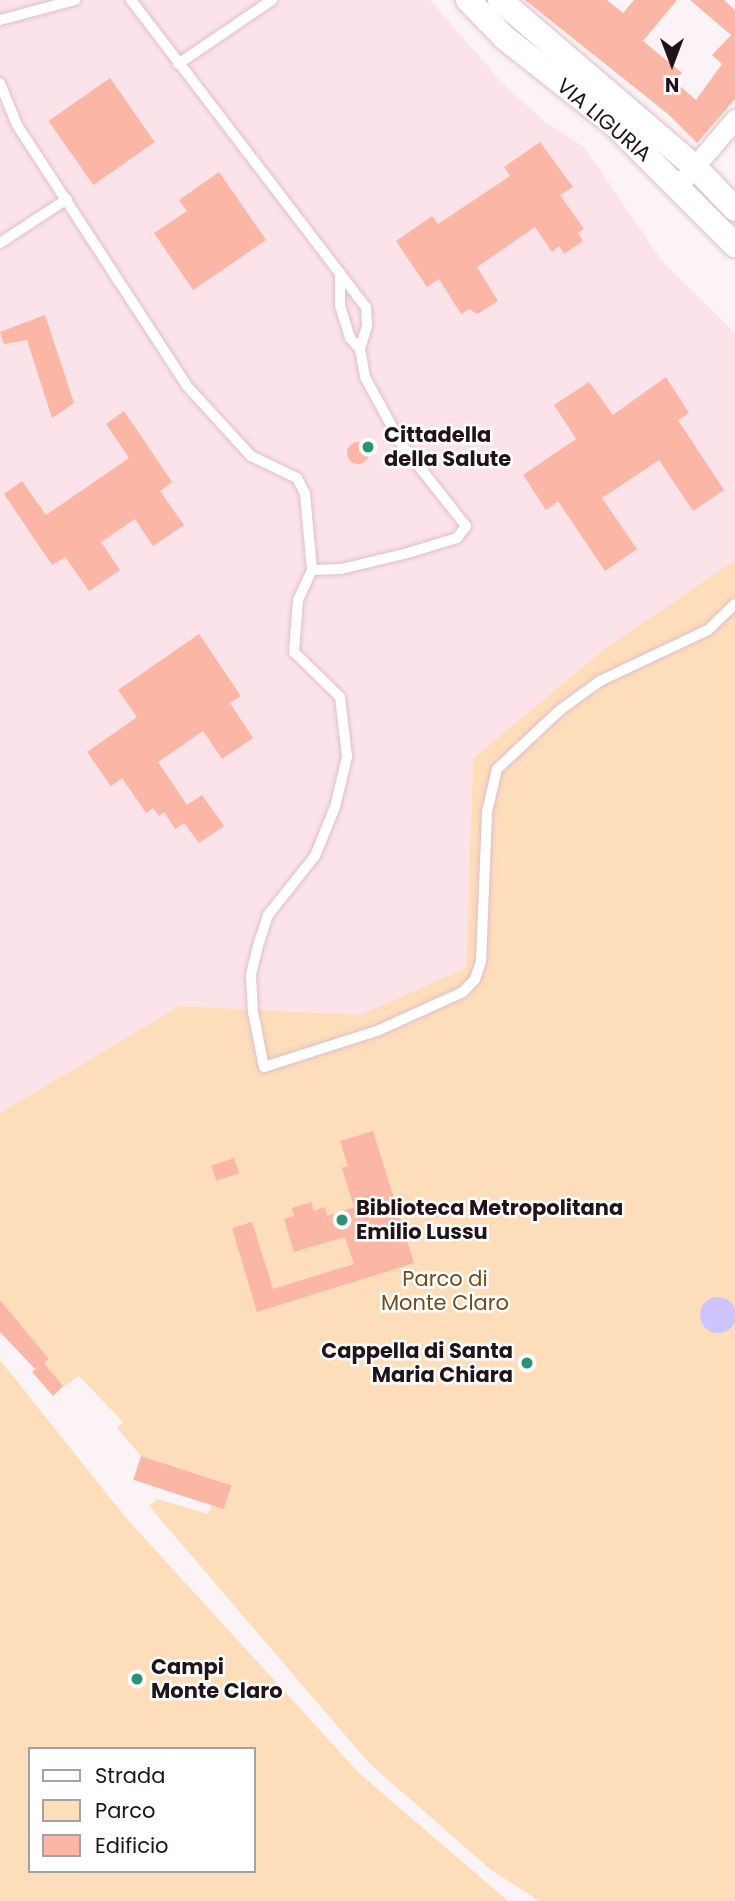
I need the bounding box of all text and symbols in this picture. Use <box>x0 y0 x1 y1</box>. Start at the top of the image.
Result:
north arrow <box>637 28 707 98</box>
text: N <box>665 71 679 98</box>
street label: VIA LIGURIA <box>551 73 657 167</box>
place label: Cittadella della Salute <box>384 422 511 472</box>
marker: Cittadella della Salute <box>358 437 378 457</box>
place label: Biblioteca Metropolitana Emilio Lussu <box>356 1195 623 1245</box>
marker: Biblioteca Metropolitana Emilio Lussu <box>334 1212 350 1228</box>
park label: Parco di Monte Claro <box>381 1266 509 1316</box>
place label: Cappella di Santa Maria Chiara <box>321 1338 513 1388</box>
marker: Cappella di Santa Maria Chiara <box>519 1355 535 1371</box>
place label: Campi Monte Claro <box>151 1654 283 1704</box>
marker: Campi Monte Claro <box>129 1671 145 1687</box>
legend <box>28 1747 256 1873</box>
text: Strada <box>95 1761 165 1790</box>
text: Parco <box>95 1796 155 1825</box>
text: Edificio <box>95 1831 169 1860</box>

